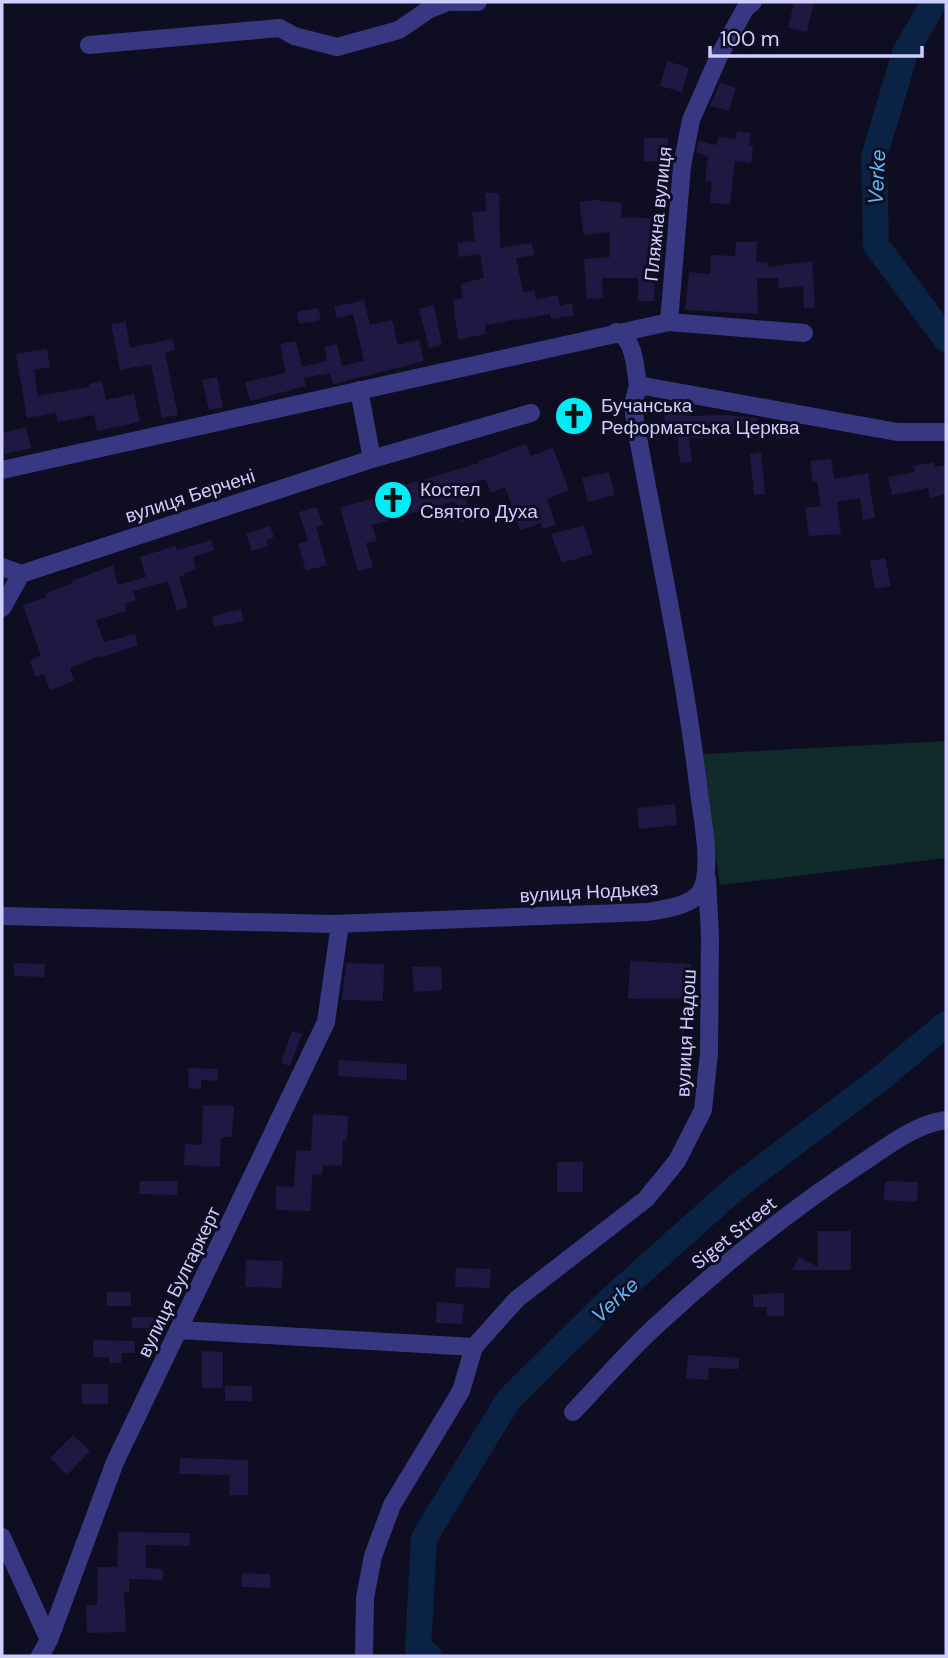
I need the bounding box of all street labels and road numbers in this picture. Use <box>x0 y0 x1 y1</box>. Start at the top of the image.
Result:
street label: Пляжна вулиця <box>638 145 678 283</box>
street label: вулиця Берчені <box>122 463 258 529</box>
street label: вулиця Нодькез <box>519 876 659 908</box>
street label: вулиця Надош <box>670 968 702 1098</box>
street label: Siget Street <box>686 1191 782 1275</box>
street label: вулиця Булгаркерт <box>132 1202 226 1361</box>

